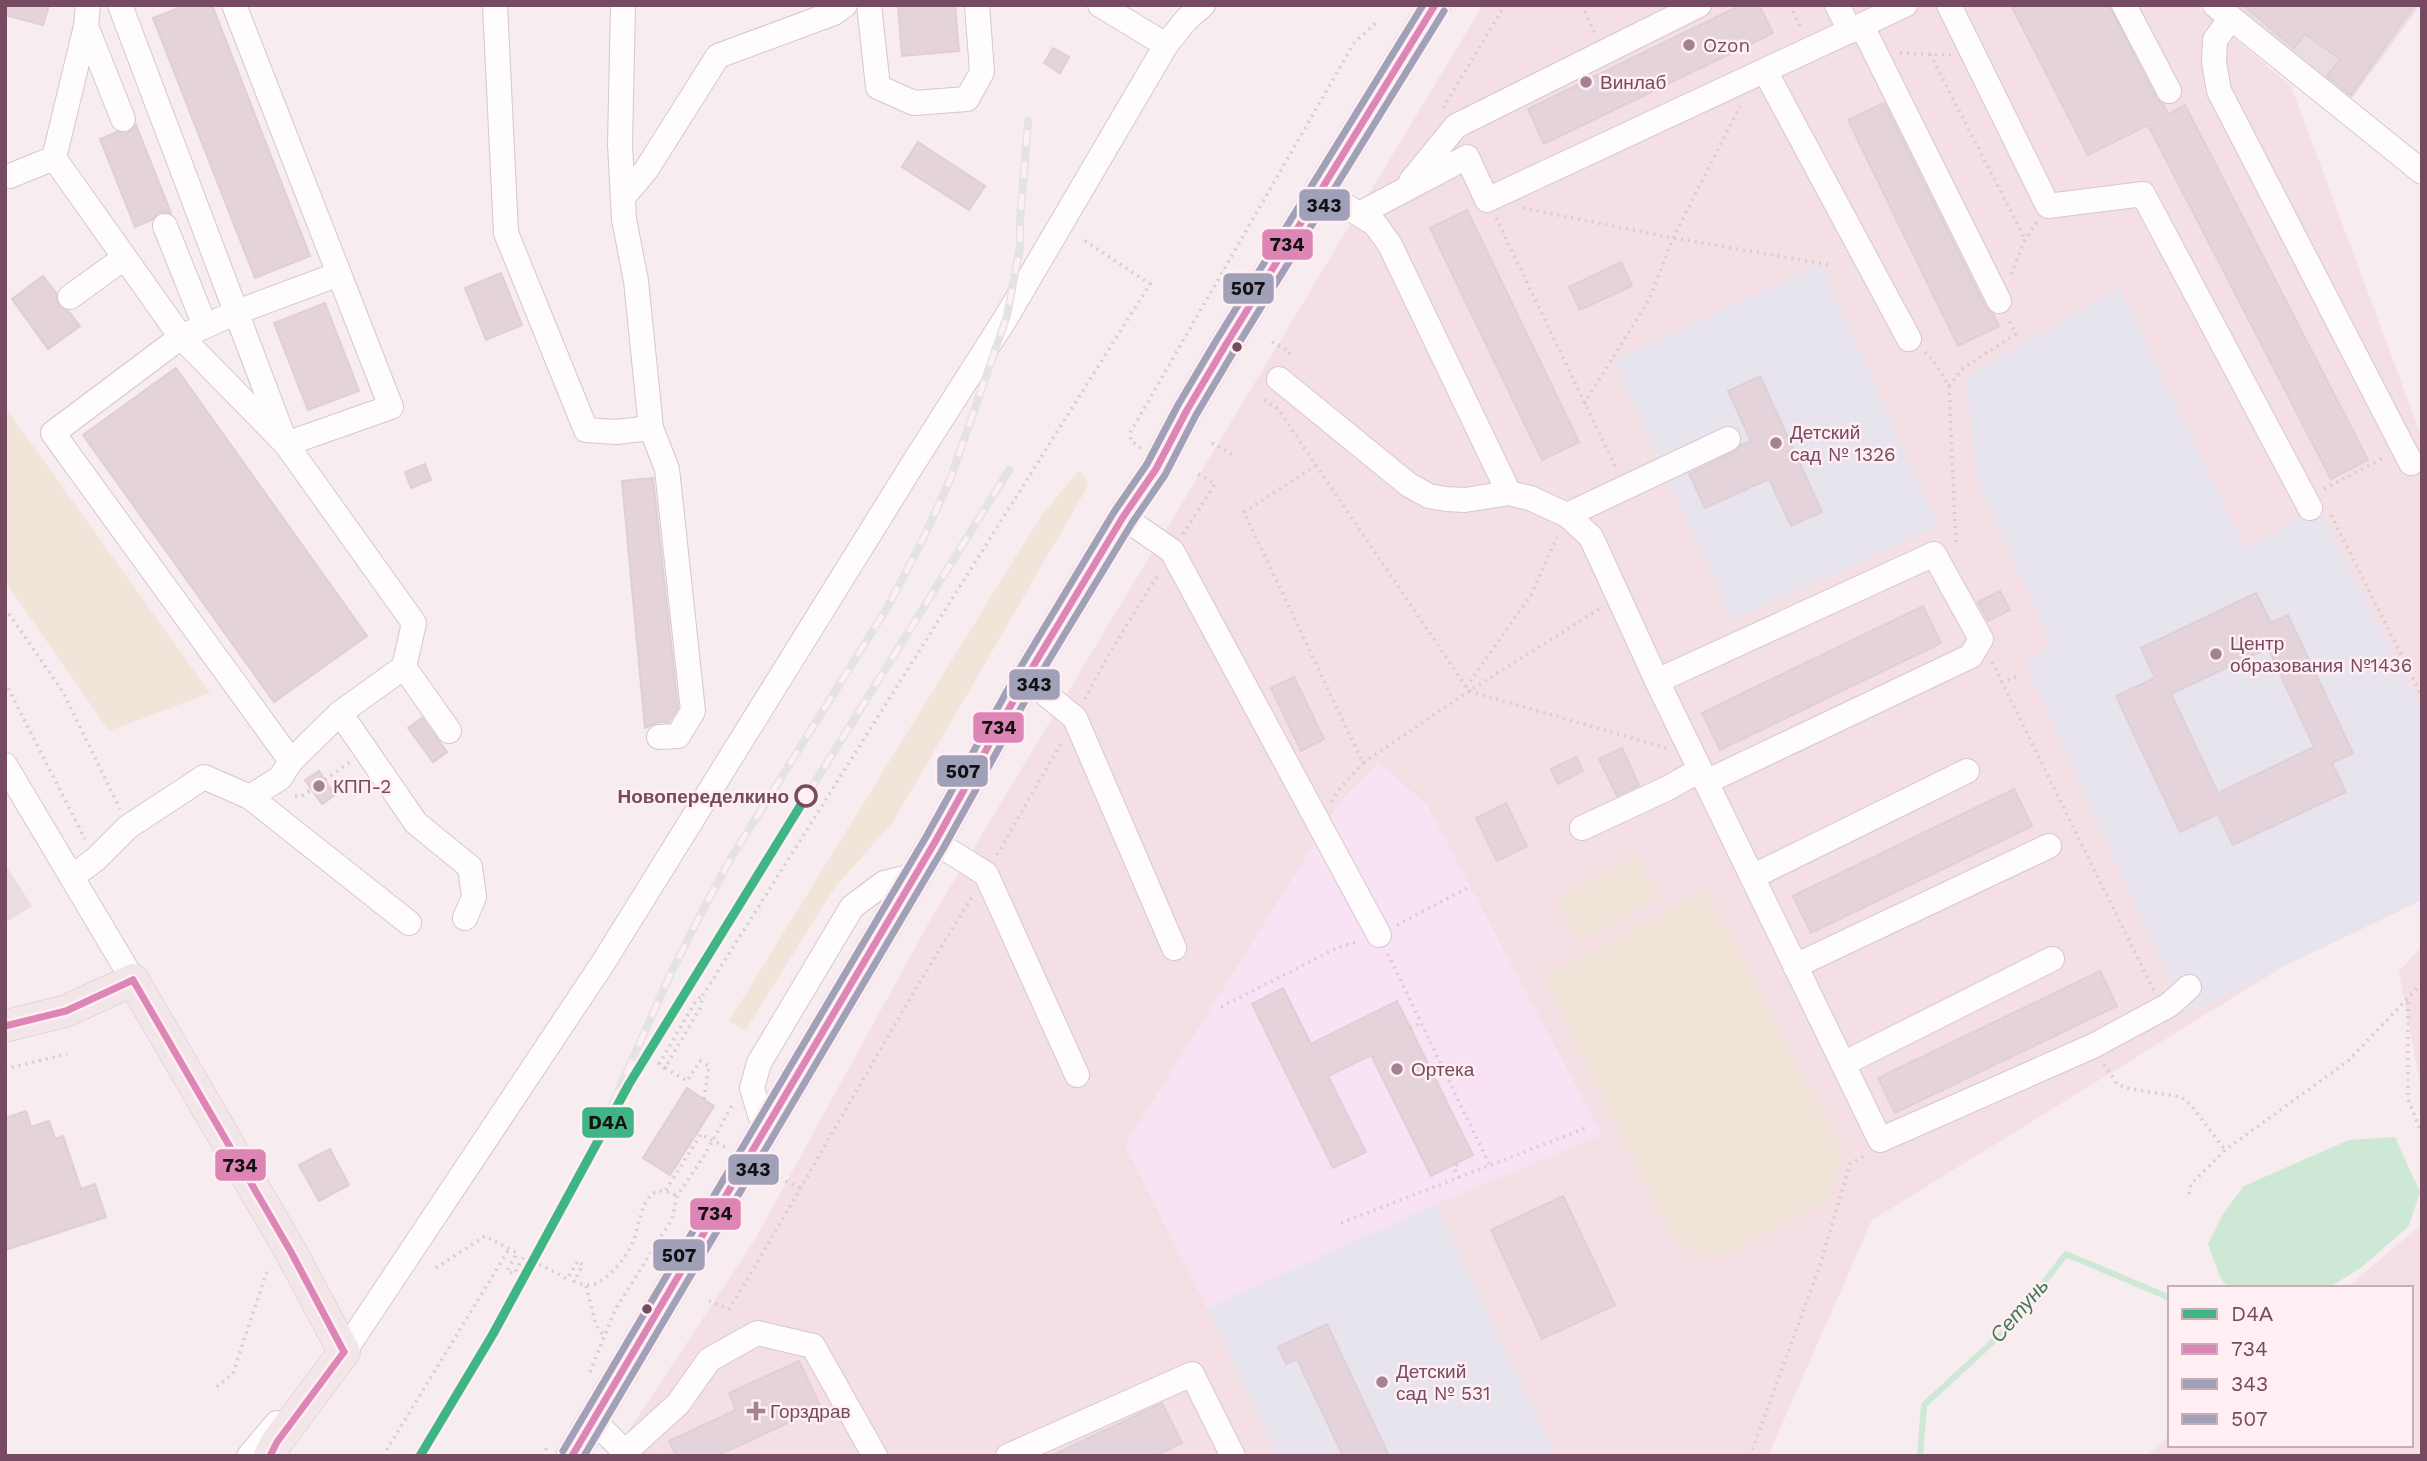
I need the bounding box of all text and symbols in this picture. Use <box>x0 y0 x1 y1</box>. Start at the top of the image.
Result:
place label: Ozon <box>1703 34 1750 57</box>
marker: Ozon <box>1681 37 1697 53</box>
place label: Винлаб <box>1600 71 1666 94</box>
marker: Винлаб <box>1578 74 1594 90</box>
line badge: 343 <box>1298 188 1351 222</box>
text: 343 <box>1307 194 1341 217</box>
line badge: 734 <box>1261 228 1314 261</box>
text: 734 <box>1269 233 1305 256</box>
line badge: 507 <box>1222 272 1275 305</box>
text: 507 <box>1231 277 1265 300</box>
unlabelled marker <box>1230 340 1244 354</box>
place label: Детский сад № 1326 <box>1790 421 1896 466</box>
marker: Детский сад № 1326 <box>1768 435 1784 451</box>
place label: Центр образования №1436 <box>2230 632 2412 677</box>
marker: Центр образования №1436 <box>2208 646 2224 662</box>
line badge: 343 <box>1008 668 1061 701</box>
text: 343 <box>1017 673 1051 696</box>
line badge: 734 <box>972 711 1025 744</box>
text: 734 <box>981 716 1017 739</box>
line badge: 507 <box>936 754 989 788</box>
text: 507 <box>946 760 980 783</box>
place label: КПП-2 <box>333 775 391 798</box>
marker: КПП-2 <box>311 778 327 794</box>
place label: Новопеределкино <box>617 785 789 808</box>
marker: Новопеределкино <box>795 785 817 807</box>
place label: Ортека <box>1411 1058 1475 1081</box>
marker: Ортека <box>1389 1061 1405 1077</box>
line badge: D4А <box>581 1106 635 1139</box>
text: D4А <box>588 1111 628 1134</box>
line badge: 734 <box>214 1148 267 1182</box>
line badge: 343 <box>727 1153 780 1186</box>
text: 734 <box>222 1154 258 1177</box>
text: 343 <box>736 1158 770 1181</box>
line badge: 734 <box>689 1197 742 1231</box>
text: 734 <box>697 1202 733 1225</box>
line badge: 507 <box>652 1238 706 1272</box>
text: 507 <box>662 1244 696 1267</box>
water label: Сетунь <box>1984 1273 2054 1347</box>
legend <box>2168 1286 2413 1447</box>
text: D4А <box>2231 1301 2273 1326</box>
unlabelled marker <box>640 1302 654 1316</box>
text: 734 <box>2231 1336 2268 1361</box>
place label: Детский сад № 531 <box>1396 1360 1490 1405</box>
text: 343 <box>2231 1371 2268 1396</box>
marker: Детский сад № 531 <box>1374 1374 1390 1390</box>
place label: Горздрав <box>770 1400 851 1423</box>
marker: Горздрав <box>748 1403 764 1419</box>
text: 507 <box>2231 1406 2268 1431</box>

